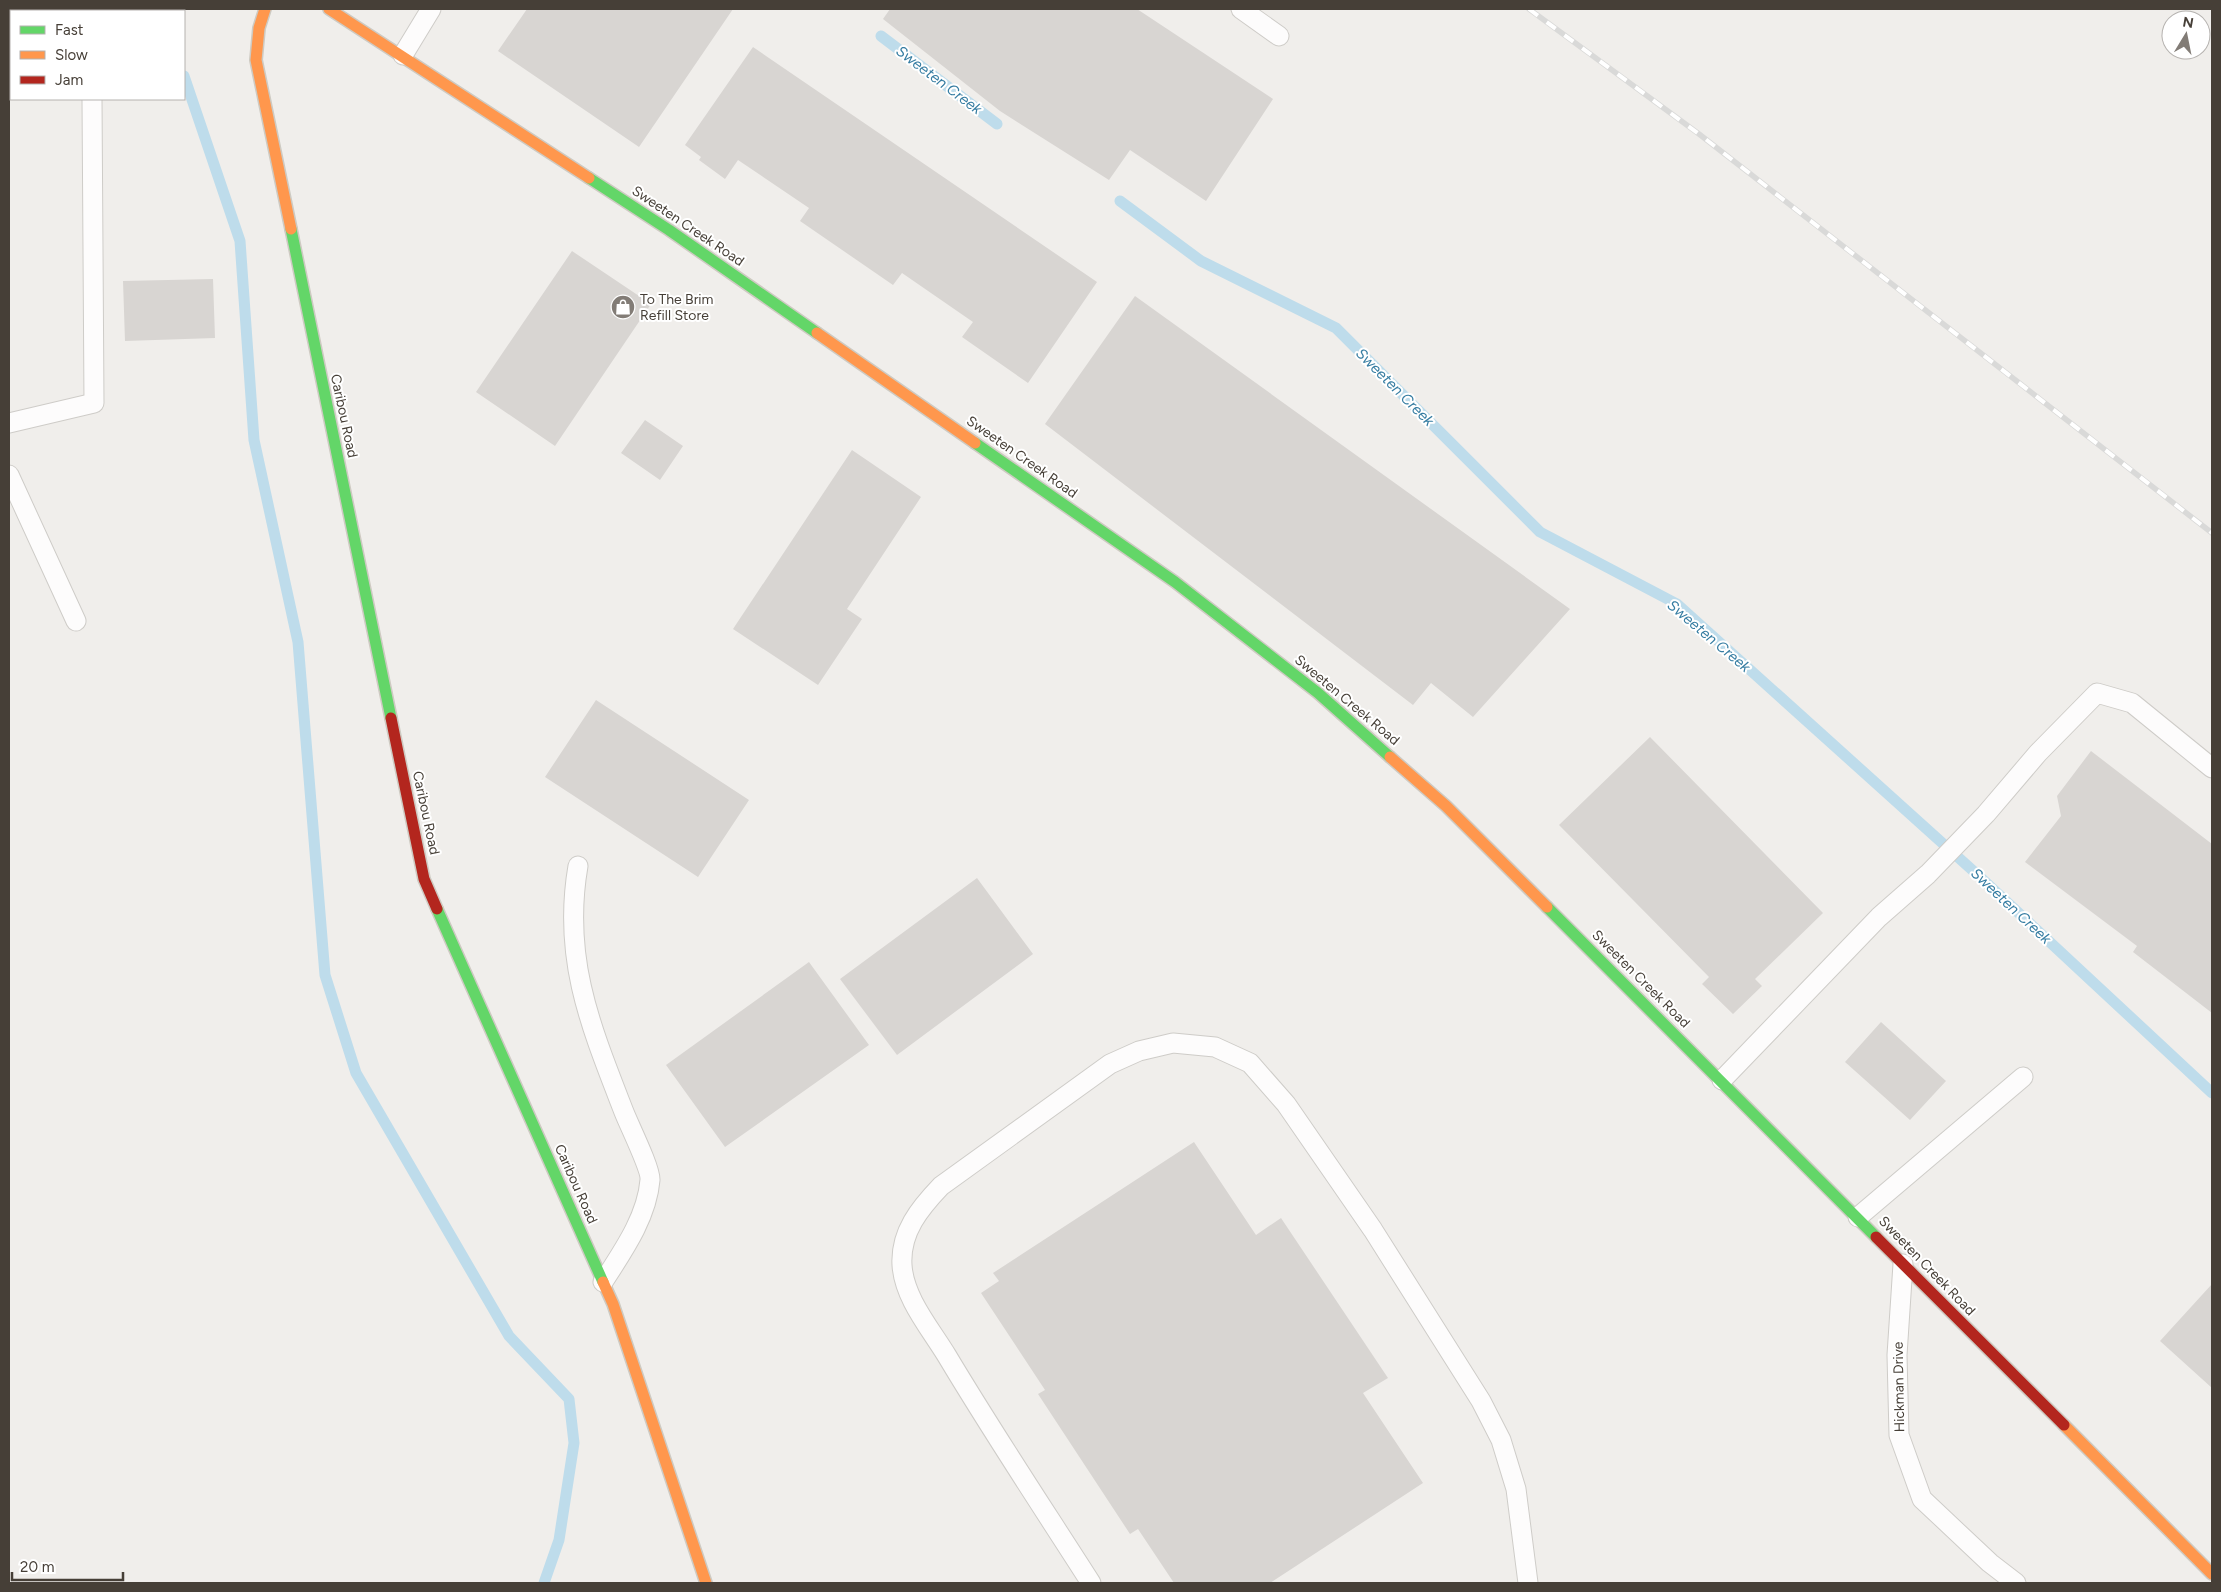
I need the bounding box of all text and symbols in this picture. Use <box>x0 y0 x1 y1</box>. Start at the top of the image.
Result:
legend <box>10 10 185 100</box>
north arrow <box>2161 10 2211 60</box>
text: N <box>2181 13 2195 32</box>
text: Fast <box>55 21 84 39</box>
water label: Sweeten Creek <box>892 42 986 119</box>
text: Slow <box>55 46 88 64</box>
text: Jam <box>55 71 83 89</box>
street label: Sweeten Creek Road <box>629 182 747 270</box>
place label: To The Brim Refill Store <box>640 291 714 324</box>
shop icon: To The Brim Refill Store <box>610 294 636 320</box>
water label: Sweeten Creek <box>1352 344 1438 430</box>
street label: Caribou Road <box>327 373 361 459</box>
street label: Sweeten Creek Road <box>963 412 1081 502</box>
water label: Sweeten Creek <box>1664 596 1755 676</box>
street label: Sweeten Creek Road <box>1291 651 1403 749</box>
street label: Caribou Road <box>409 770 443 856</box>
water label: Sweeten Creek <box>1967 864 2055 948</box>
street label: Sweeten Creek Road <box>1589 927 1693 1031</box>
street label: Caribou Road <box>551 1142 601 1226</box>
street label: Sweeten Creek Road <box>1875 1213 1979 1319</box>
street label: Hickman Drive <box>1890 1341 1908 1433</box>
scale bar <box>12 1550 124 1582</box>
text: 20 m <box>20 1558 54 1576</box>

